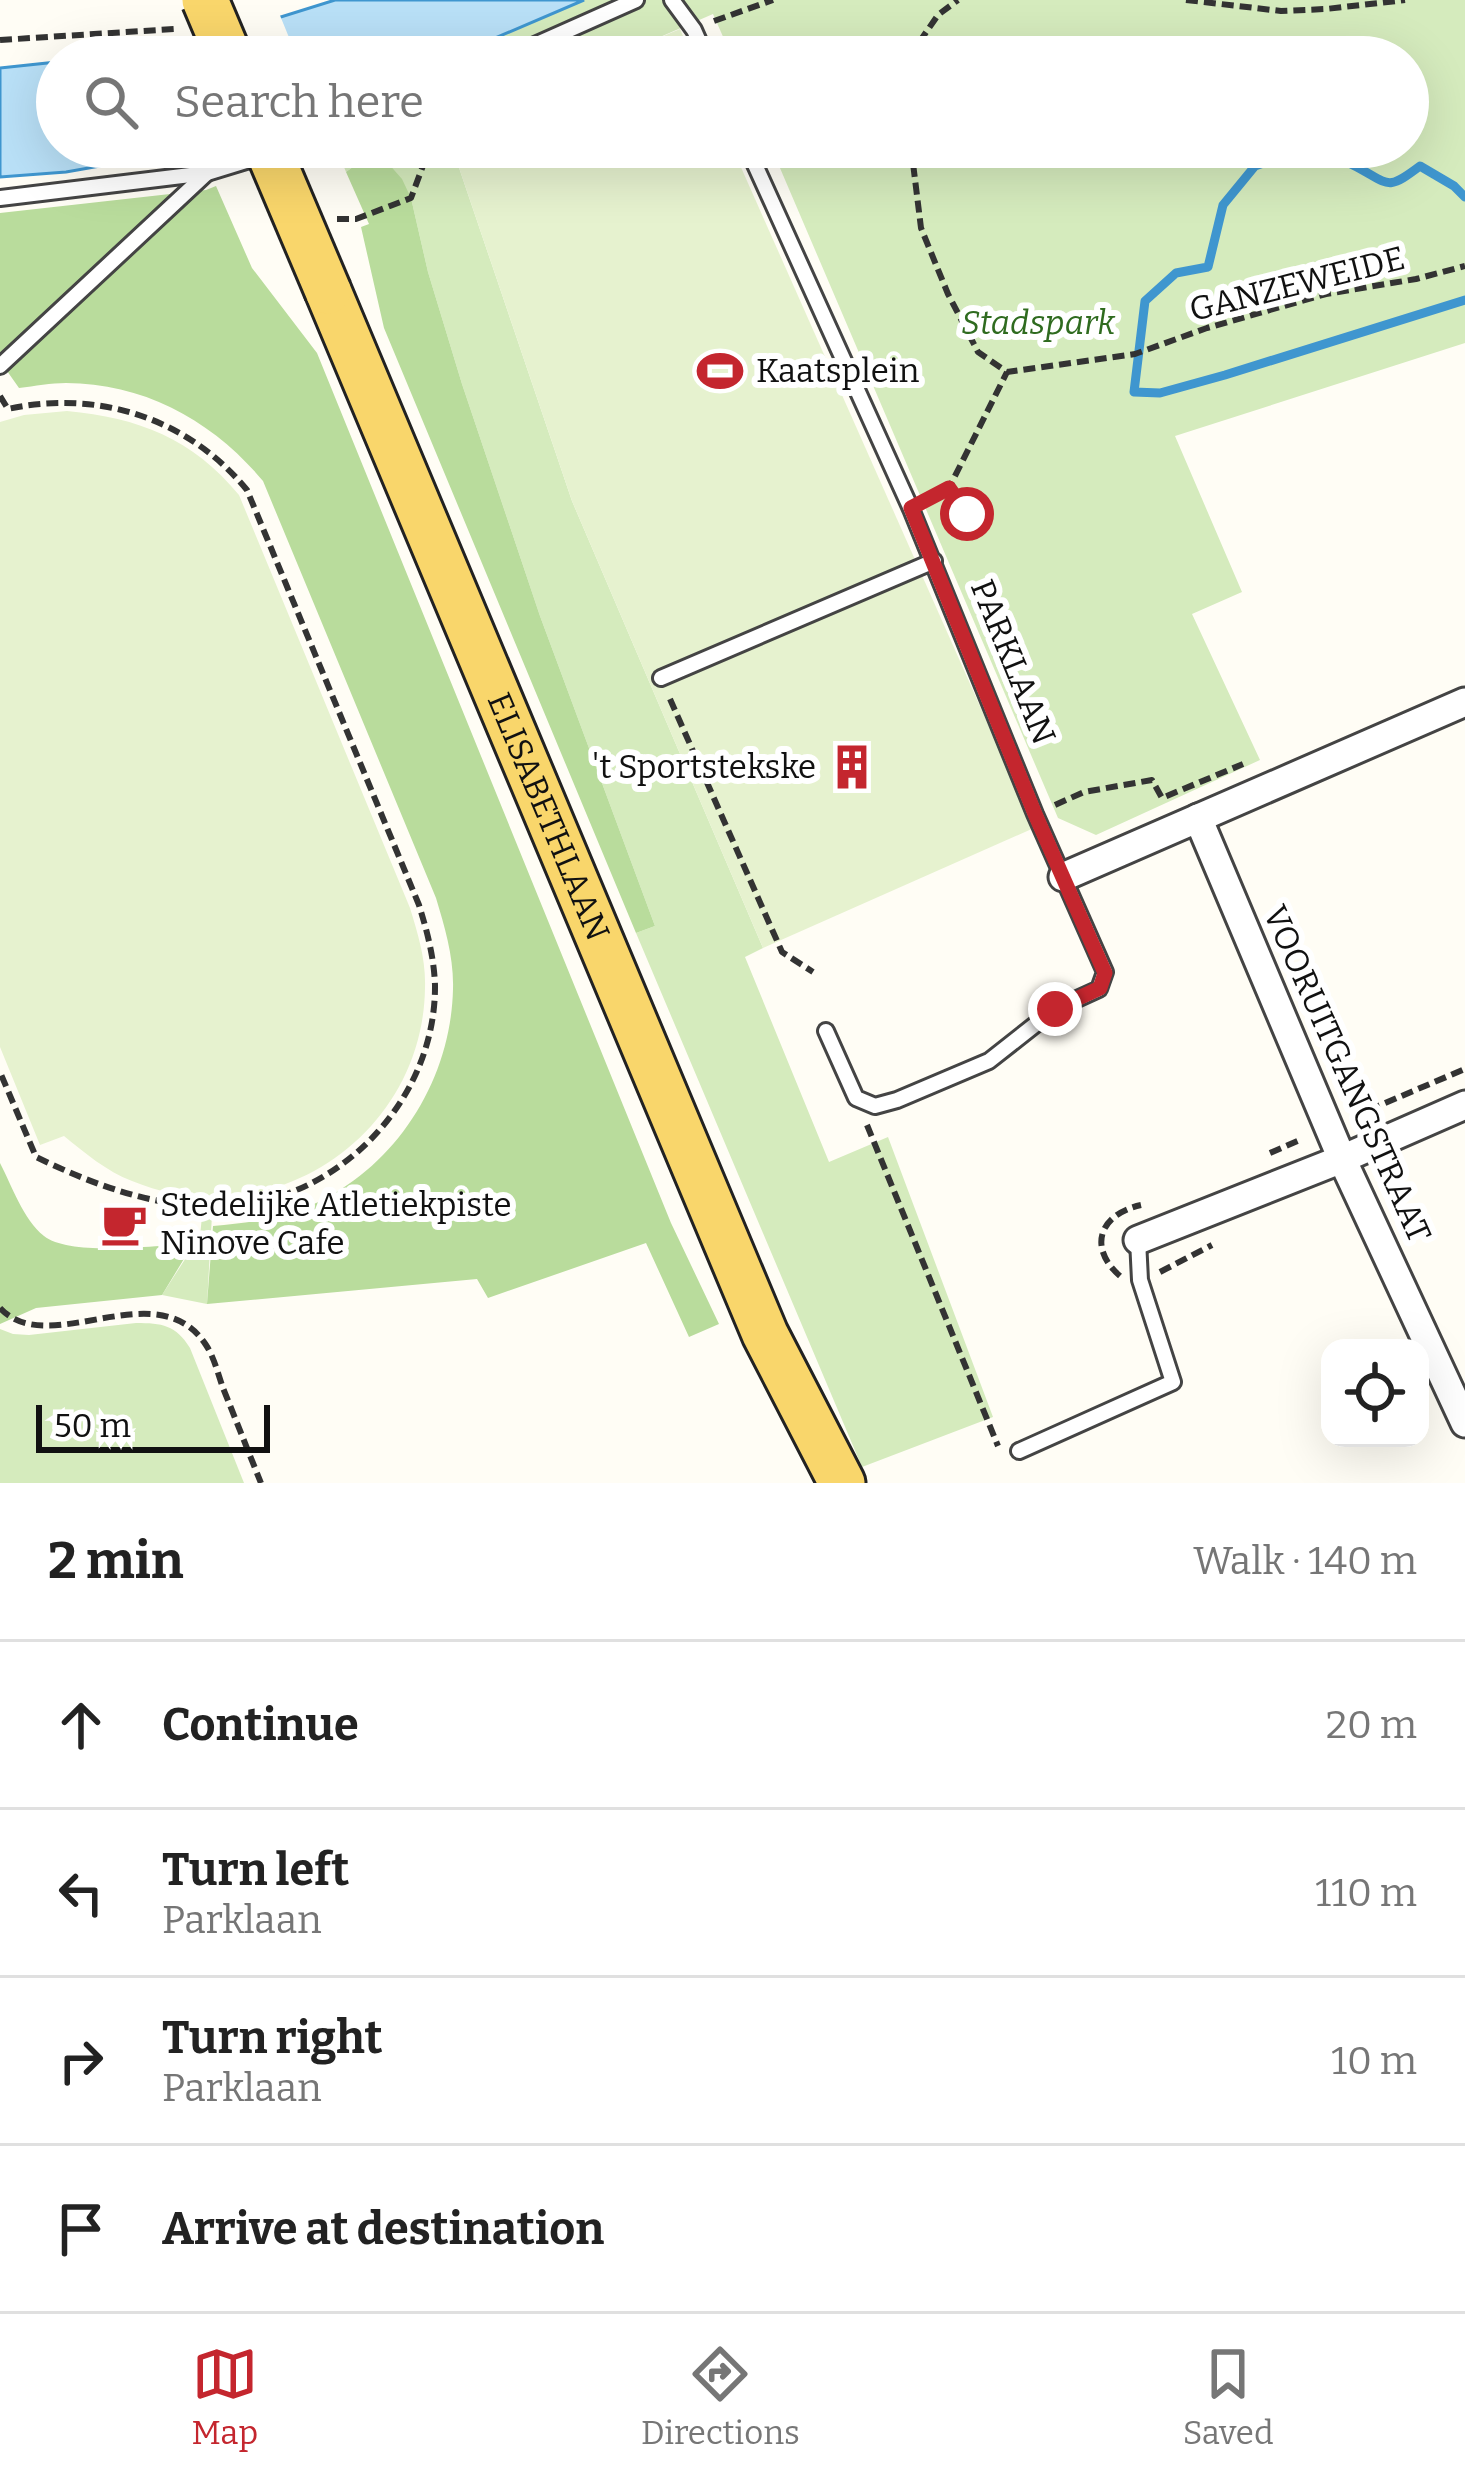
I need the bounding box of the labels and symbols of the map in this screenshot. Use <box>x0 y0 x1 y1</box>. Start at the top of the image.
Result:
street label: GANZEWEIDE <box>1185 238 1409 330</box>
park label: Stadspark <box>961 303 1116 343</box>
sports icon: Kaatsplein <box>695 346 745 396</box>
place label: Kaatsplein <box>756 351 920 391</box>
route start <box>940 487 994 541</box>
street label: PARKLAAN <box>962 574 1064 750</box>
street label: ELISABETHLAAN <box>479 687 618 947</box>
building icon: 't Sportstekske <box>827 742 877 792</box>
place label: 't Sportstekske <box>592 747 816 787</box>
street label: VOORUITGANGSTRAAT <box>1255 899 1439 1249</box>
route end <box>1028 982 1082 1036</box>
place label: Stedelijke Atletiekpiste Ninove Cafe <box>160 1185 511 1263</box>
cafe icon: Stedelijke Atletiekpiste Ninove Cafe <box>99 1199 149 1249</box>
scale bar <box>36 1399 270 1452</box>

